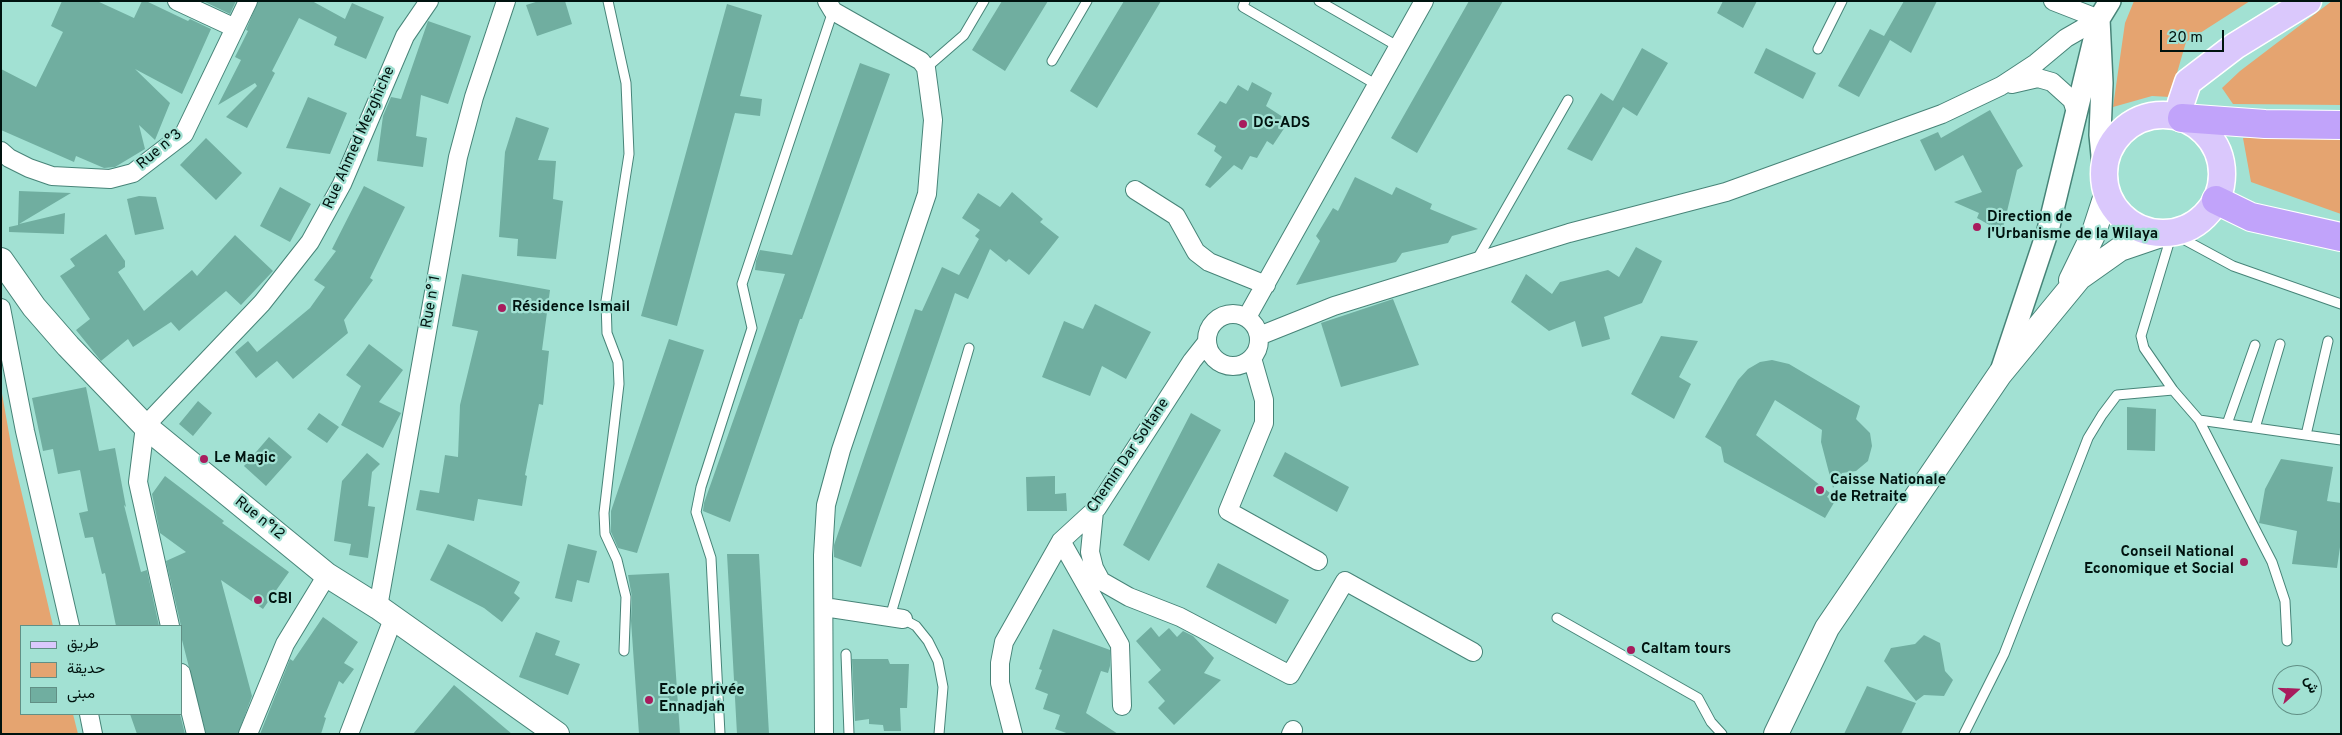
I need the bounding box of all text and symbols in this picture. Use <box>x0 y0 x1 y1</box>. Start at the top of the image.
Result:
scale bar <box>2162 20 2226 52</box>
text: 20 m <box>2168 29 2203 48</box>
street label: Rue Ahmed Mezghiche <box>320 64 400 212</box>
place label: DG-ADS <box>1253 115 1310 133</box>
marker: DG-ADS <box>1237 118 1249 130</box>
street label: Rue n°3 <box>134 126 186 174</box>
place label: Direction de l'Urbanisme de la Wilaya <box>1987 209 2158 244</box>
marker: Direction de l'Urbanisme de la Wilaya <box>1971 221 1983 233</box>
street label: Rue n° 1 <box>418 274 446 330</box>
place label: Résidence Ismail <box>512 299 630 317</box>
marker: Résidence Ismail <box>496 302 508 314</box>
street label: Chemin Dar Soltane <box>1084 395 1174 517</box>
place label: Le Magic <box>214 450 276 468</box>
marker: Le Magic <box>198 453 210 465</box>
place label: Caisse Nationale de Retraite <box>1830 472 1946 507</box>
marker: Caisse Nationale de Retraite <box>1814 484 1826 496</box>
street label: Rue n°12 <box>230 493 288 545</box>
place label: Conseil National Economique et Social <box>2084 544 2234 579</box>
marker: Conseil National Economique et Social <box>2238 556 2250 568</box>
place label: CBI <box>268 591 292 609</box>
marker: CBI <box>252 594 264 606</box>
legend <box>20 625 182 715</box>
text: طريق <box>67 635 99 654</box>
place label: Caltam tours <box>1641 641 1731 659</box>
marker: Caltam tours <box>1625 644 1637 656</box>
text: حديقة <box>67 660 105 679</box>
north arrow <box>2272 665 2322 715</box>
text: ش <box>2300 674 2321 696</box>
place label: Ecole privée Ennadjah <box>659 682 745 717</box>
text: مبنى <box>67 685 95 704</box>
marker: Ecole privée Ennadjah <box>643 694 655 706</box>

